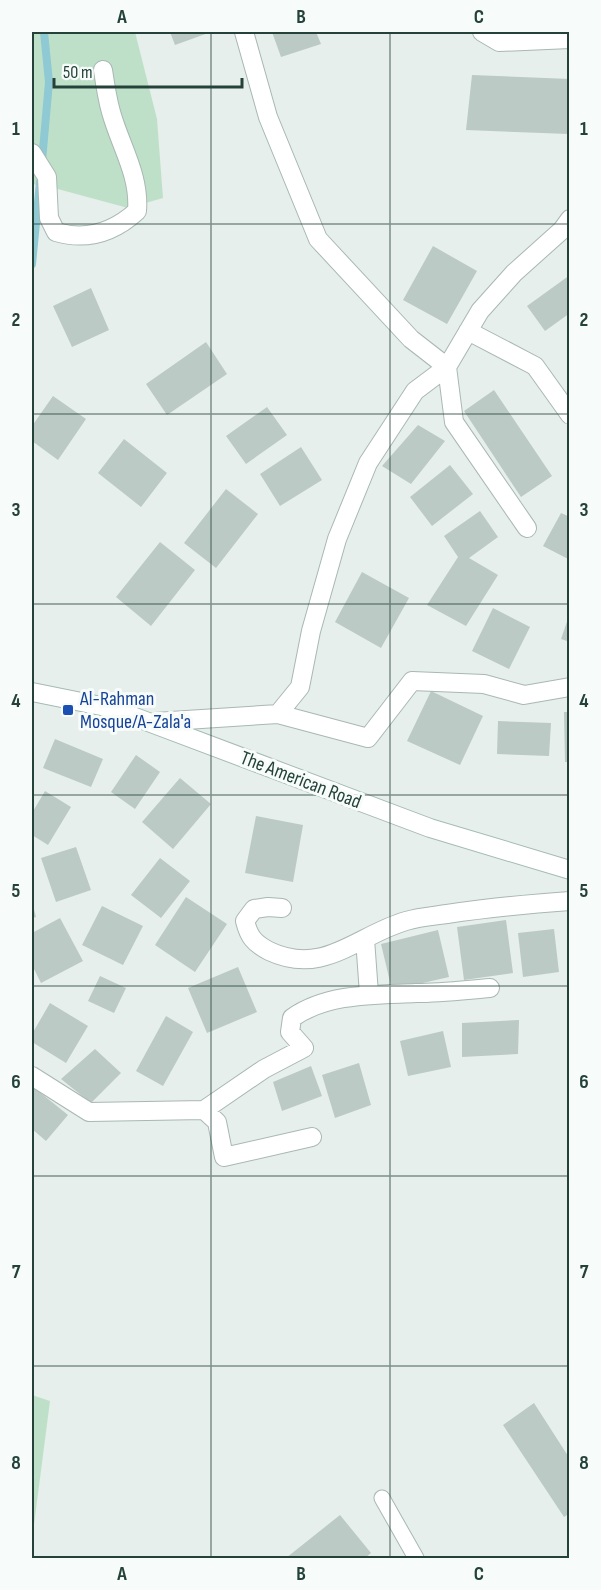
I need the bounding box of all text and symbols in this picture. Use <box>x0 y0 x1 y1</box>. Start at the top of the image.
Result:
text: A <box>116 5 127 29</box>
text: B <box>296 5 306 29</box>
text: C <box>474 5 484 29</box>
scale bar <box>54 51 242 89</box>
text: 50 m <box>63 62 93 83</box>
text: 1 <box>12 117 20 141</box>
text: 1 <box>580 117 588 141</box>
text: 2 <box>12 308 20 332</box>
text: 2 <box>580 308 588 332</box>
text: 3 <box>12 498 21 522</box>
text: 3 <box>580 498 589 522</box>
place label: Al-Rahman Mosque/A-Zala'a <box>79 687 191 734</box>
text: 4 <box>11 689 21 713</box>
text: 4 <box>579 689 589 713</box>
marker: Al-Rahman Mosque/A-Zala'a <box>61 703 75 717</box>
street label: The American Road <box>237 746 364 814</box>
text: 5 <box>12 879 21 903</box>
text: 5 <box>580 879 589 903</box>
text: 6 <box>11 1070 21 1094</box>
text: 6 <box>579 1070 589 1094</box>
text: 7 <box>12 1260 21 1284</box>
text: 7 <box>580 1260 589 1284</box>
text: 8 <box>11 1451 21 1475</box>
text: 8 <box>579 1451 589 1475</box>
text: A <box>116 1562 127 1586</box>
text: B <box>296 1562 306 1586</box>
text: C <box>474 1562 484 1586</box>

